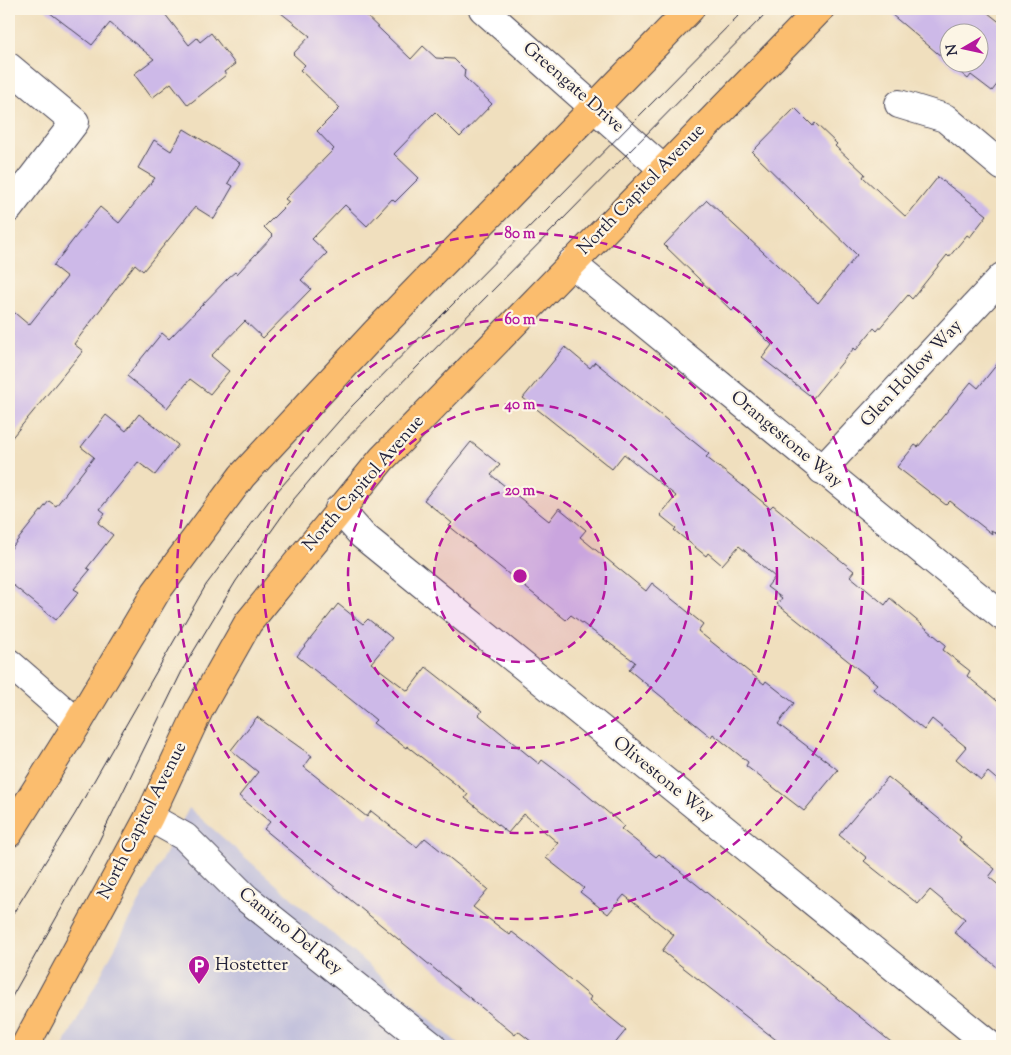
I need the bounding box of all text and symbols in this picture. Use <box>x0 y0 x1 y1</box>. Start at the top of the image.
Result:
north arrow <box>938 22 988 72</box>
street label: Greengate Drive <box>516 36 630 140</box>
text: N <box>942 43 964 57</box>
street label: North Capitol Avenue <box>572 119 712 261</box>
text: 80 m <box>504 224 536 245</box>
text: 60 m <box>505 310 536 331</box>
street label: Glen Hollow Way <box>855 314 969 434</box>
street label: Orangestone Way <box>724 385 848 495</box>
text: 40 m <box>504 395 536 416</box>
street label: North Capitol Avenue <box>297 410 431 558</box>
text: 20 m <box>505 481 536 502</box>
centre of rings <box>511 567 529 585</box>
street label: Olivestone Way <box>606 731 720 829</box>
street label: North Capitol Avenue <box>92 738 194 904</box>
street label: Camino Del Rey <box>232 882 348 982</box>
place label: Hostetter <box>215 953 288 979</box>
parking icon: Hostetter <box>187 954 211 985</box>

